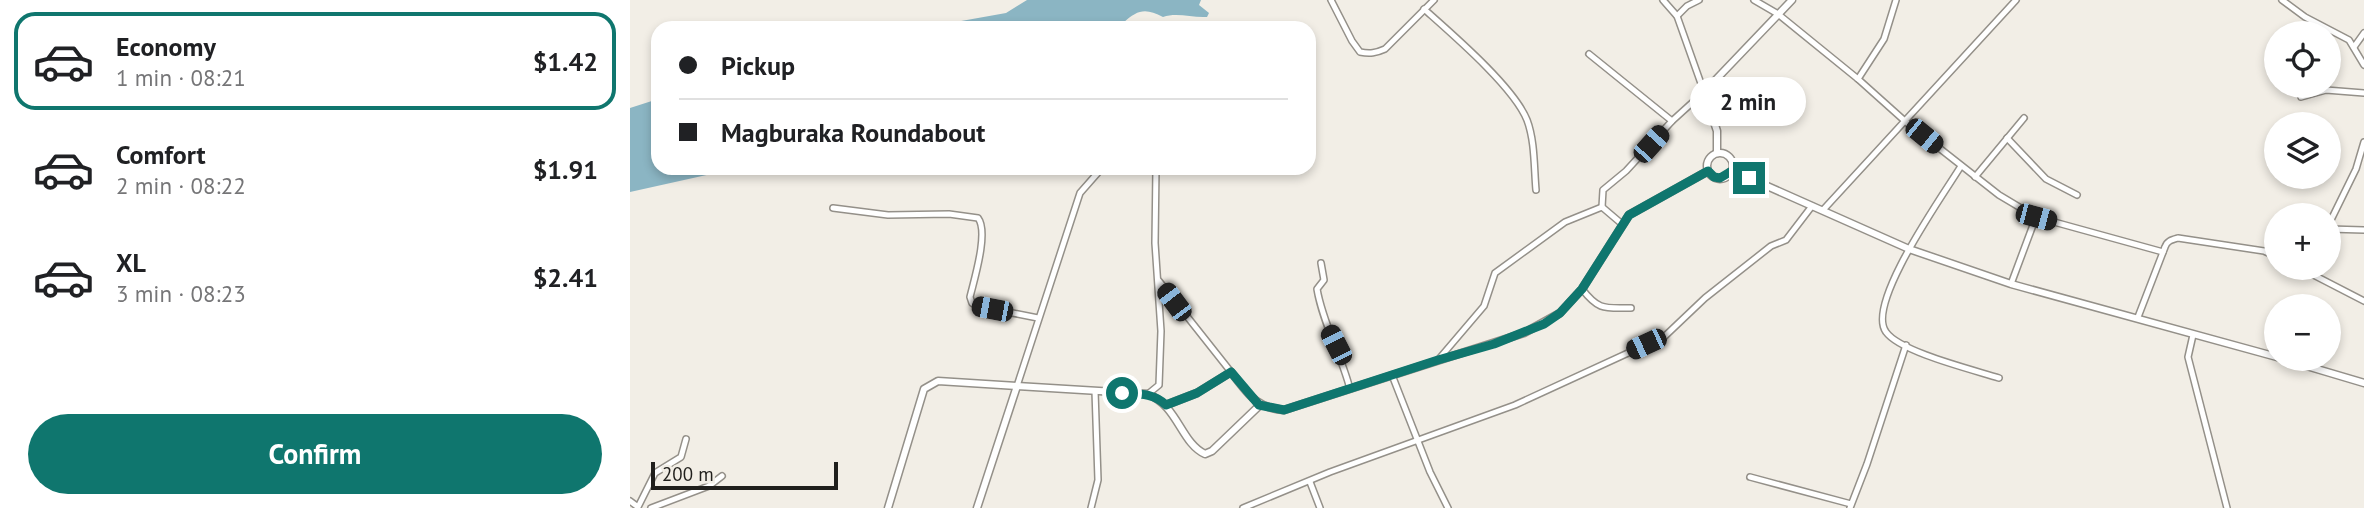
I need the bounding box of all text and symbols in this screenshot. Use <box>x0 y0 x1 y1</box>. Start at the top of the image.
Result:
map controls <box>2264 21 2341 371</box>
button: locate <box>2264 21 2341 98</box>
icon: car <box>32 30 95 93</box>
text: Economy <box>116 30 216 63</box>
text: $1.42 <box>533 45 598 78</box>
text: Pickup <box>721 49 795 82</box>
text: 1 min · 08:21 <box>116 63 246 92</box>
callout: 2 min <box>1691 76 1807 125</box>
text: 2 min <box>1720 87 1776 116</box>
button: layers <box>2264 112 2341 189</box>
car <box>1902 115 1947 157</box>
text: Magburaka Roundabout <box>721 116 985 149</box>
car <box>1630 121 1673 167</box>
icon: car <box>32 138 95 201</box>
text: Comfort <box>116 138 206 171</box>
text: $1.91 <box>533 153 598 186</box>
route end <box>1733 162 1765 194</box>
text: 2 min · 08:22 <box>116 171 246 200</box>
car <box>2013 201 2060 233</box>
button: + <box>2264 203 2341 280</box>
icon: car <box>32 246 95 309</box>
text: XL <box>116 246 146 279</box>
text: $2.41 <box>533 261 598 294</box>
text: 3 min · 08:23 <box>116 279 246 308</box>
car <box>1153 279 1196 325</box>
button: − <box>2264 294 2341 371</box>
car <box>970 295 1015 323</box>
car <box>1318 322 1355 368</box>
car <box>1623 326 1670 362</box>
route start <box>1106 377 1138 409</box>
button: Confirm <box>28 414 602 494</box>
scale bar <box>651 459 838 491</box>
text: 200 m <box>662 462 714 486</box>

